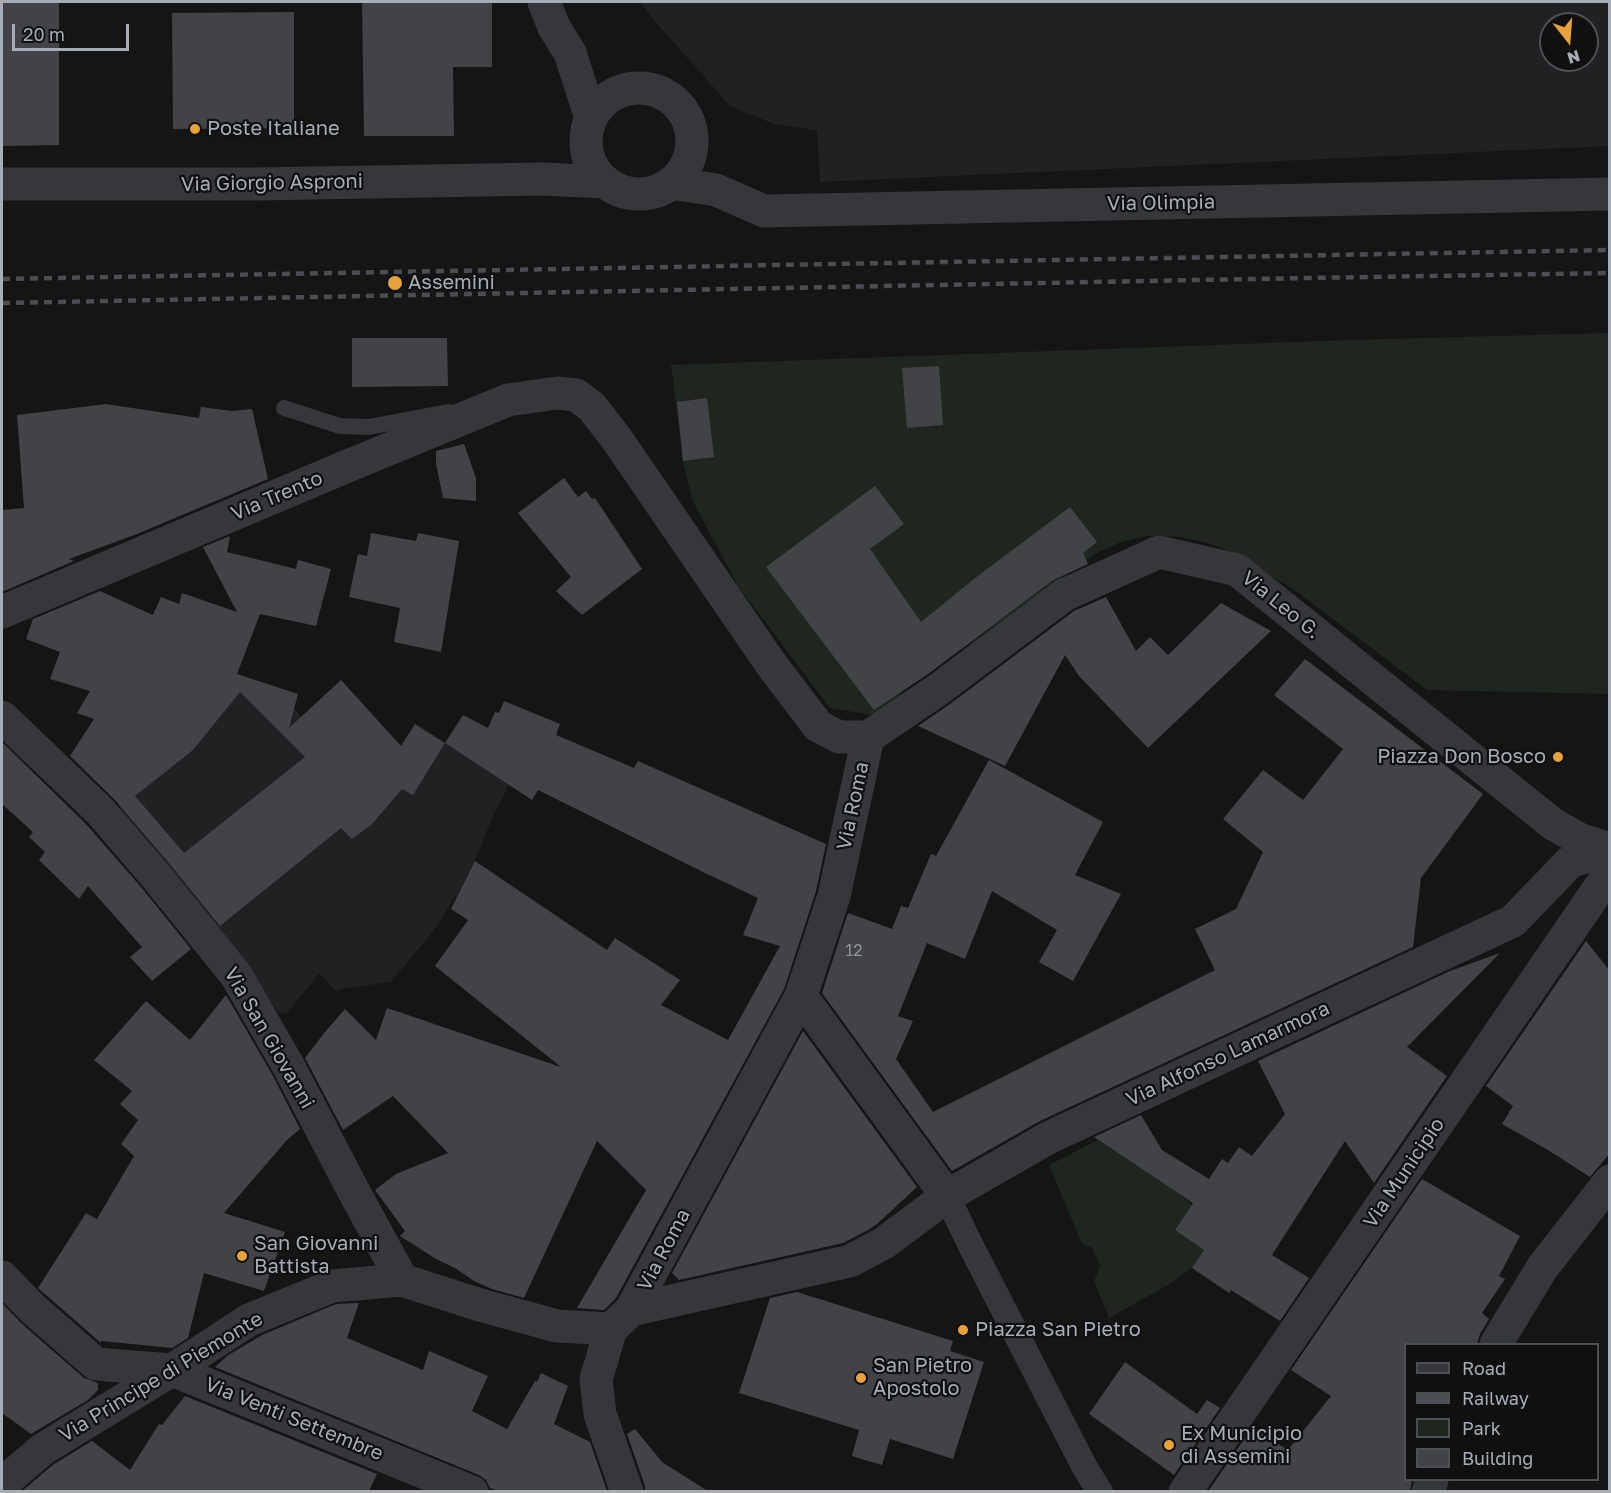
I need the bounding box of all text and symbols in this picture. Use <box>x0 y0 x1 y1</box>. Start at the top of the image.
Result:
scale bar <box>15 12 132 50</box>
north arrow <box>1539 12 1599 72</box>
text: 20 m <box>23 23 65 45</box>
text: N <box>1565 46 1582 69</box>
place label: Poste Italiane <box>207 117 340 141</box>
marker: Poste Italiane <box>188 122 202 136</box>
street label: Via Giorgio Asproni <box>181 169 363 197</box>
street label: Via Olimpia <box>1107 190 1215 216</box>
place label: Assemini <box>408 271 495 295</box>
marker: Assemini <box>386 274 404 292</box>
street label: Via Trento <box>228 466 326 526</box>
street label: Via Leo G. <box>1237 566 1325 644</box>
place label: Piazza Don Bosco <box>1377 745 1546 769</box>
marker: Piazza Don Bosco <box>1551 750 1565 764</box>
street label: Via Roma <box>832 760 874 852</box>
house number: 12 <box>845 941 863 961</box>
street label: Via San Giovanni <box>219 963 319 1113</box>
street label: Via Alfonso Lamarmora <box>1123 996 1333 1112</box>
street label: Via Municipio <box>1358 1113 1450 1233</box>
street label: Via Roma <box>632 1205 696 1295</box>
place label: San Giovanni Battista <box>254 1232 378 1279</box>
marker: San Giovanni Battista <box>235 1249 249 1263</box>
street label: Via Principe di Piemonte <box>55 1307 267 1447</box>
place label: Piazza San Pietro <box>975 1318 1141 1342</box>
marker: Piazza San Pietro <box>956 1323 970 1337</box>
legend <box>1404 1343 1599 1481</box>
place label: San Pietro Apostolo <box>873 1354 972 1401</box>
text: Road <box>1462 1357 1506 1379</box>
marker: San Pietro Apostolo <box>854 1371 868 1385</box>
street label: Via Venti Settembre <box>201 1372 387 1466</box>
text: Railway <box>1462 1387 1529 1409</box>
text: Park <box>1462 1417 1501 1439</box>
place label: Ex Municipio di Assemini <box>1181 1422 1302 1469</box>
marker: Ex Municipio di Assemini <box>1162 1438 1176 1452</box>
text: Building <box>1462 1447 1533 1469</box>

